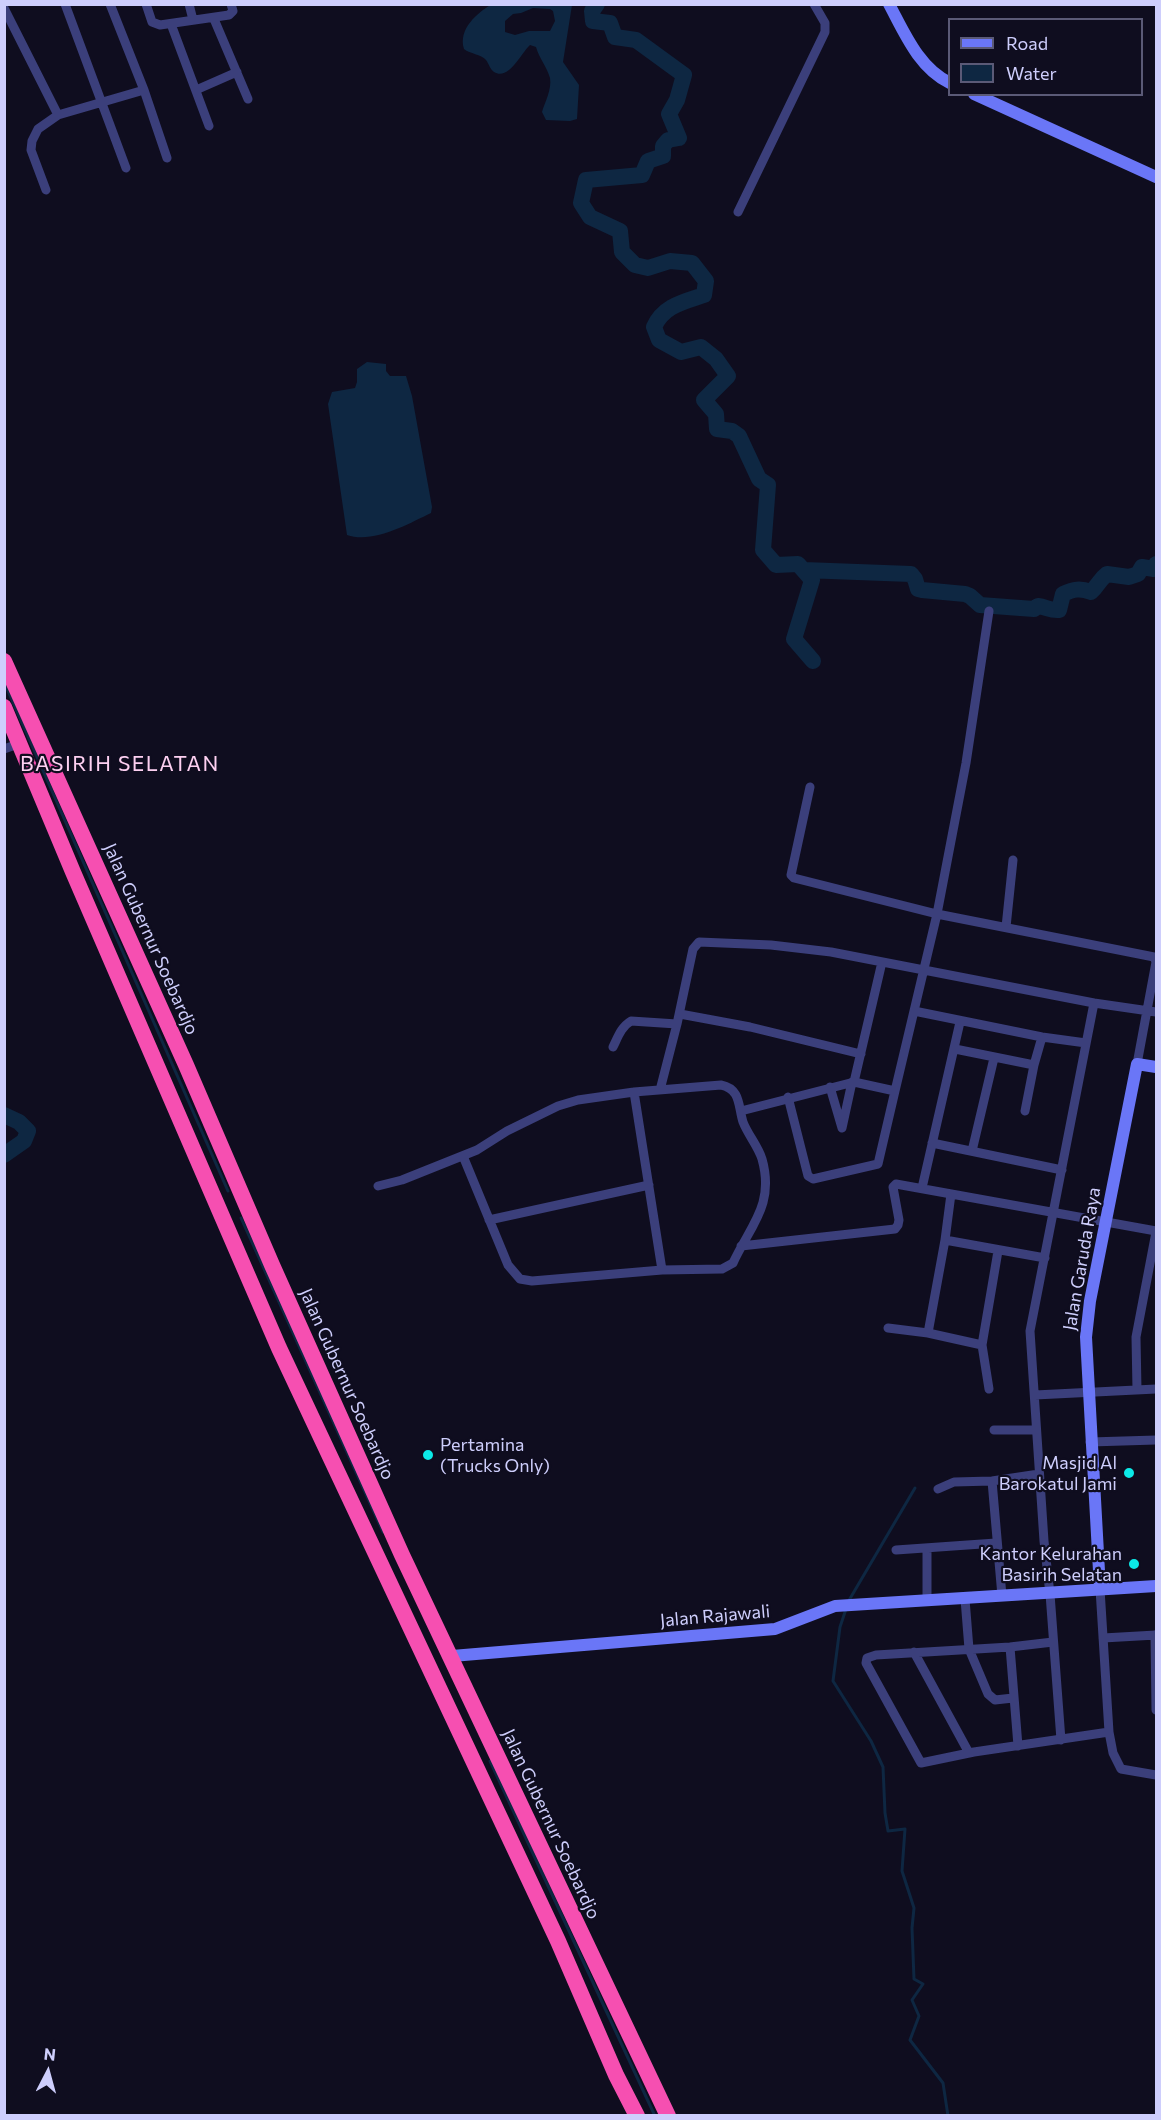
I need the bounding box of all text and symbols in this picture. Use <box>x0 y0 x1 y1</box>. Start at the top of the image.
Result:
legend <box>948 18 1143 96</box>
text: Road <box>1006 32 1048 54</box>
text: Water <box>1006 62 1057 84</box>
district label: BASIRIH SELATAN <box>20 751 220 777</box>
street label: Jalan Gubernur Soebardjo <box>99 840 203 1038</box>
street label: Jalan Garuda Raya <box>1059 1186 1105 1332</box>
street label: Jalan Gubernur Soebardjo <box>295 1285 399 1483</box>
place label: Pertamina (Trucks Only) <box>440 1434 550 1476</box>
marker: Pertamina (Trucks Only) <box>421 1448 435 1462</box>
place label: Masjid Al Barokatul Jami <box>999 1452 1117 1494</box>
marker: Masjid Al Barokatul Jami <box>1122 1466 1136 1480</box>
place label: Kantor Kelurahan Basirih Selatan <box>980 1543 1122 1586</box>
marker: Kantor Kelurahan Basirih Selatan <box>1127 1557 1141 1571</box>
street label: Jalan Rajawali <box>659 1600 771 1632</box>
street label: Jalan Gubernur Soebardjo <box>497 1725 605 1923</box>
north arrow <box>18 2042 78 2102</box>
text: N <box>43 2044 57 2064</box>

